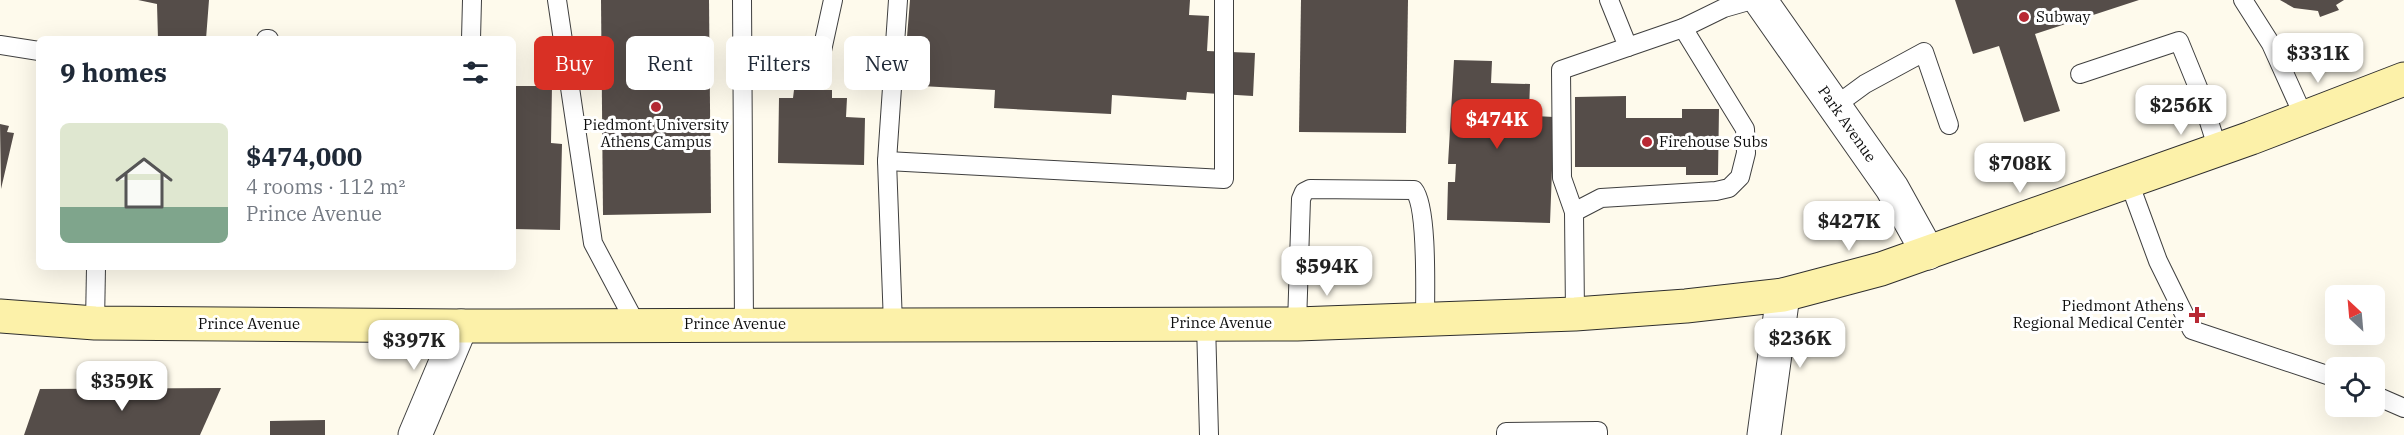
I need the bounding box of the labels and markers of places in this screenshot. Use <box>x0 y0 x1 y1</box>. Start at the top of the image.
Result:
place label: Subway <box>2036 7 2091 26</box>
marker: Subway <box>2017 10 2031 24</box>
pin: $331K <box>2276 33 2360 84</box>
pin: $256K <box>2139 85 2223 136</box>
pin: $474K <box>1455 99 1539 150</box>
marker: Piedmont University Athens Campus <box>649 100 663 114</box>
place label: Piedmont University Athens Campus <box>583 115 729 151</box>
place label: Firehouse Subs <box>1659 132 1768 151</box>
marker: Firehouse Subs <box>1640 135 1654 149</box>
pin: $708K <box>1978 143 2062 194</box>
pin: $427K <box>1807 201 1891 252</box>
pin: $594K <box>1285 246 1369 297</box>
place label: Piedmont Athens Regional Medical Center <box>2013 296 2184 332</box>
marker: Piedmont Athens Regional Medical Center <box>2188 306 2206 324</box>
pin: $236K <box>1758 318 1842 369</box>
pin: $397K <box>372 320 456 371</box>
pin: $359K <box>80 361 164 412</box>

